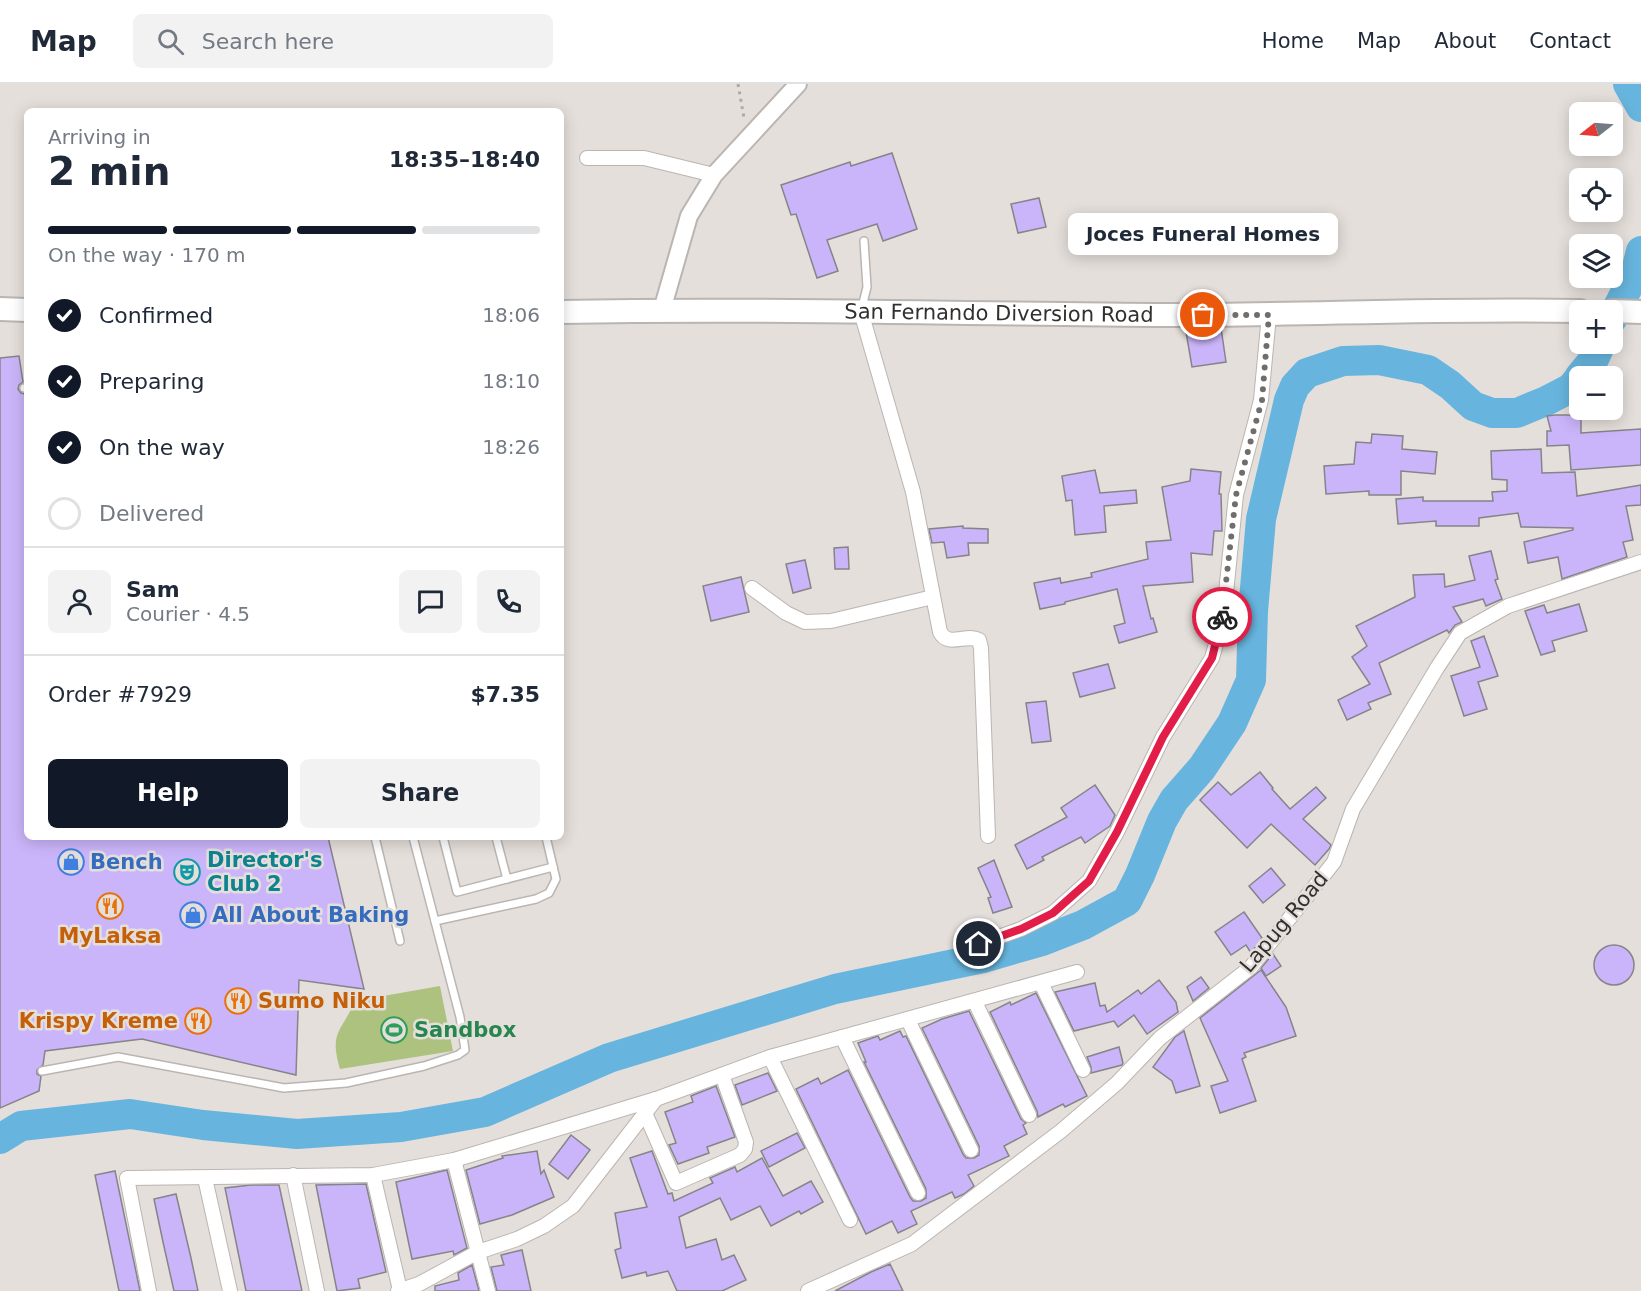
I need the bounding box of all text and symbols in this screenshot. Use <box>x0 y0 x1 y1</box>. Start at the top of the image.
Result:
search box <box>133 14 553 68</box>
text: Map <box>30 25 97 58</box>
icon: search <box>154 25 187 58</box>
text: Search here <box>202 29 334 54</box>
text: Home <box>1262 29 1324 53</box>
text: Map <box>1357 29 1401 53</box>
text: About <box>1434 29 1496 53</box>
text: Contact <box>1529 29 1611 53</box>
north arrow <box>1569 102 1623 156</box>
map controls <box>1569 102 1623 420</box>
text: Arriving in <box>48 125 151 149</box>
text: 18:35–18:40 <box>389 147 540 172</box>
text: 2 min <box>48 149 170 194</box>
button: locate <box>1569 168 1623 222</box>
callout: Joces Funeral Homes <box>1068 213 1338 255</box>
text: Joces Funeral Homes <box>1086 222 1320 246</box>
button: layers <box>1569 234 1623 288</box>
text: On the way · 170 m <box>48 243 246 267</box>
pin <box>1177 289 1228 340</box>
icon: bag <box>1186 298 1219 331</box>
icon: check <box>48 299 81 332</box>
street label: San Fernando Diversion Road <box>844 299 1154 327</box>
button: + <box>1569 300 1623 354</box>
text: Confirmed <box>99 303 213 328</box>
text: 18:06 <box>482 303 540 327</box>
icon: check <box>48 365 81 398</box>
button: − <box>1569 366 1623 420</box>
text: Preparing <box>99 369 205 394</box>
text: 18:10 <box>482 369 540 393</box>
icon: check <box>48 431 81 464</box>
text: On the way <box>99 435 225 460</box>
text: 18:26 <box>482 435 540 459</box>
text: Delivered <box>99 501 204 526</box>
button: person <box>48 570 111 633</box>
button: chat <box>399 570 462 633</box>
button: phone <box>477 570 540 633</box>
text: Sam <box>126 577 180 602</box>
courier <box>1192 587 1252 647</box>
icon: bike <box>1206 601 1239 634</box>
text: Courier · 4.5 <box>126 602 250 626</box>
text: Order #7929 <box>48 682 192 707</box>
text: $7.35 <box>470 682 540 707</box>
button: Help <box>48 759 288 828</box>
button: Share <box>300 759 540 828</box>
shop icon: Bench <box>56 847 86 877</box>
place label: Director's Club 2 <box>207 848 322 896</box>
place label: Bench <box>90 850 163 874</box>
theatre icon: Director's Club 2 <box>172 857 202 887</box>
street label: Lapug Road <box>1235 867 1333 977</box>
restaurant icon: MyLaksa <box>95 891 125 921</box>
shop icon: All About Baking <box>178 900 208 930</box>
place label: All About Baking <box>212 903 409 927</box>
pin <box>953 918 1004 969</box>
place label: MyLaksa <box>59 924 161 948</box>
icon: home <box>962 927 995 960</box>
restaurant icon: Sumo Niku <box>223 986 253 1016</box>
place label: Sumo Niku <box>258 989 385 1013</box>
restaurant icon: Krispy Kreme <box>183 1006 213 1036</box>
place label: Krispy Kreme <box>19 1009 178 1033</box>
sports icon: Sandbox <box>379 1015 409 1045</box>
place label: Sandbox <box>414 1018 517 1042</box>

